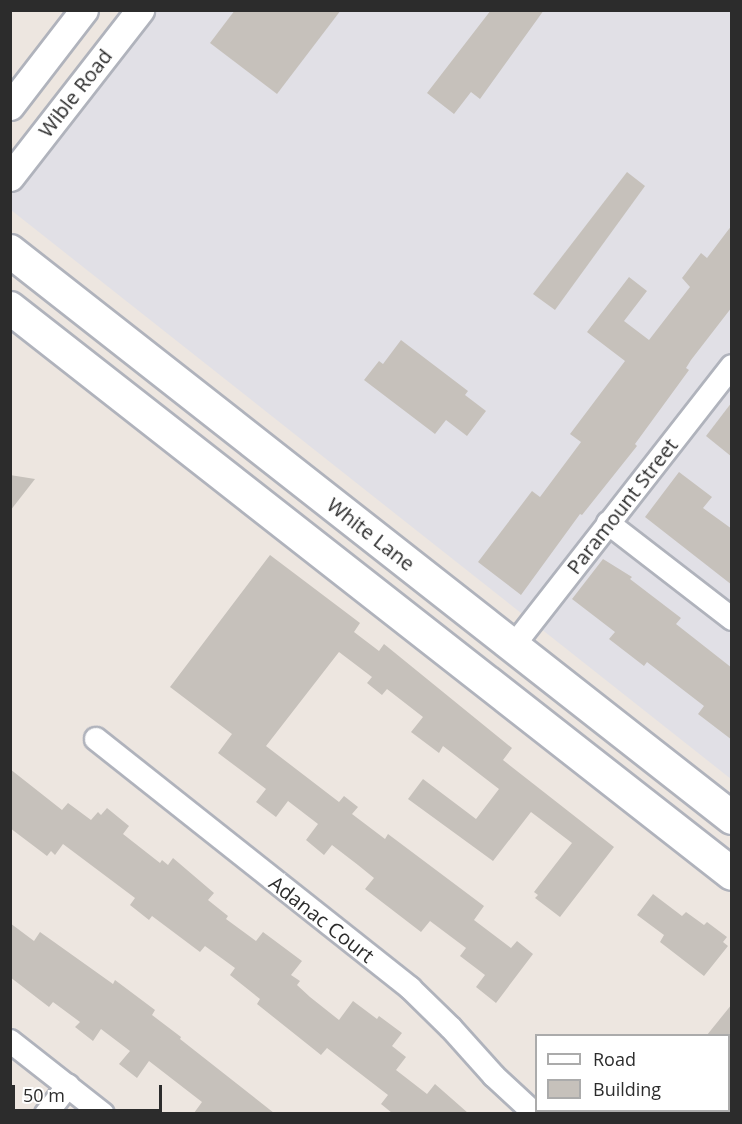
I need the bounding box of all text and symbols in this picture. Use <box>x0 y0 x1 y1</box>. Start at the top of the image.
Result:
street label: Wible Road <box>33 44 117 142</box>
street label: Paramount Street <box>562 433 682 579</box>
street label: White Lane <box>322 492 420 576</box>
street label: Adanac Court <box>265 871 379 967</box>
legend <box>535 1034 730 1112</box>
text: Road <box>593 1047 636 1071</box>
scale bar <box>15 1073 165 1111</box>
text: Building <box>593 1077 661 1101</box>
text: 50 m <box>23 1083 65 1107</box>

